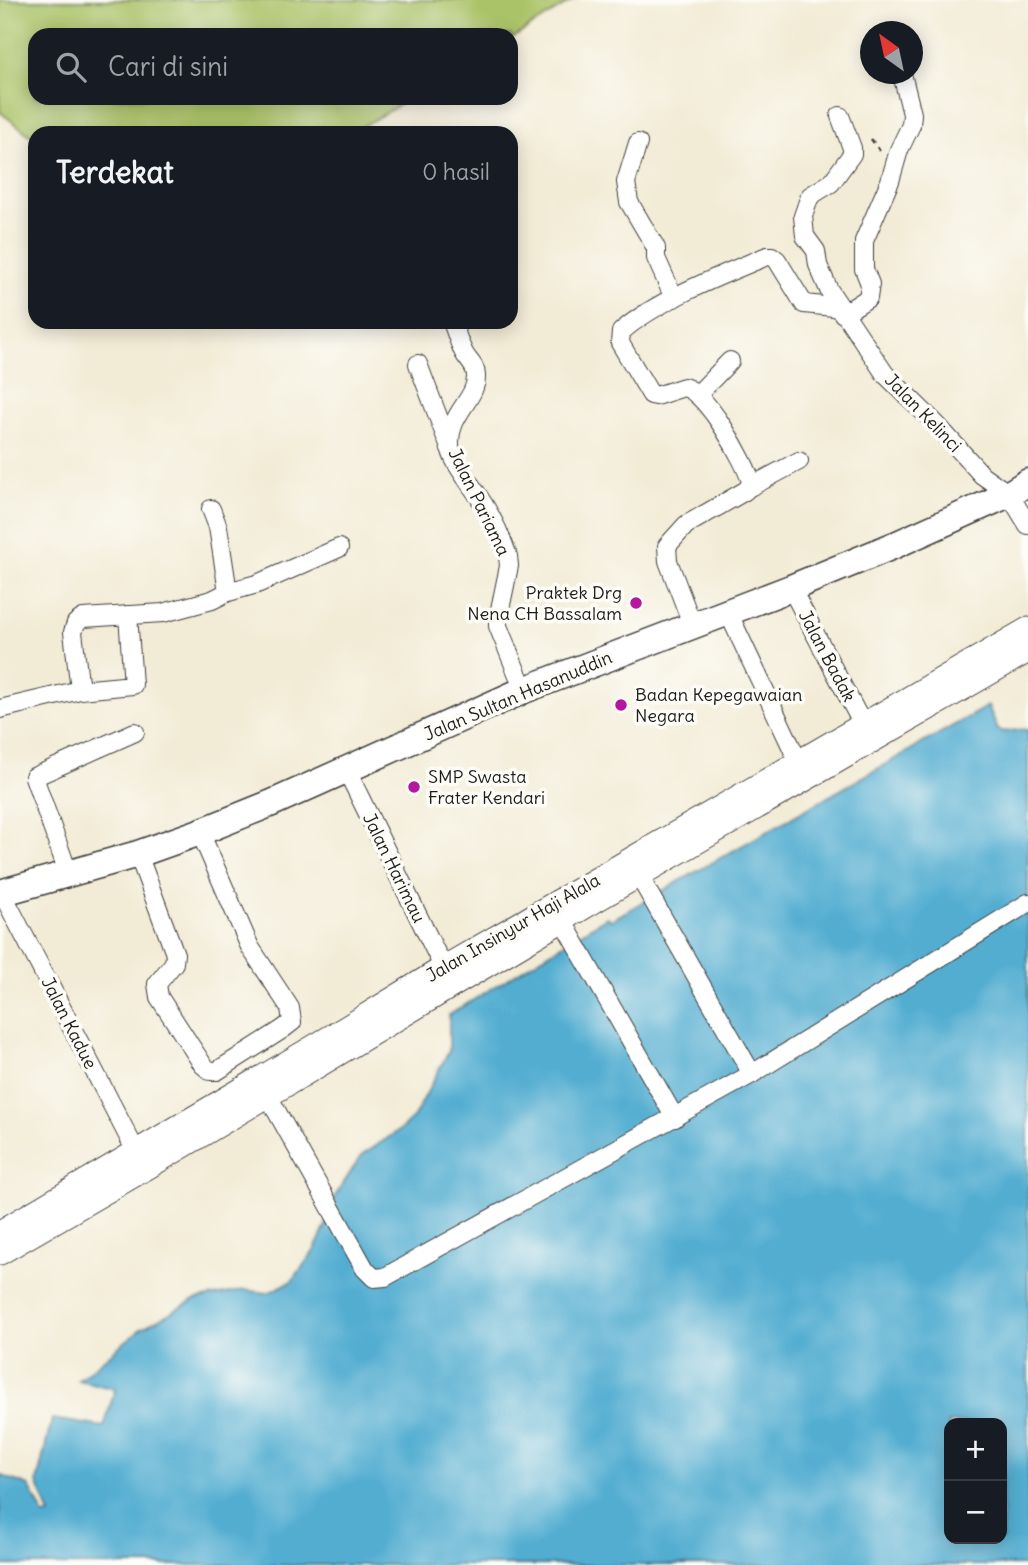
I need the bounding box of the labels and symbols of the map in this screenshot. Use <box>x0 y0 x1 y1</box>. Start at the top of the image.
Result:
north arrow <box>860 21 923 84</box>
street label: Jalan Kelinci <box>880 369 967 457</box>
street label: Jalan Pariama <box>444 444 515 559</box>
place label: Praktek Drg Nena CH Bassalam <box>467 581 622 625</box>
marker: Praktek Drg Nena CH Bassalam <box>628 595 644 611</box>
street label: Jalan Badak <box>794 606 861 706</box>
street label: Jalan Sultan Hasanuddin <box>420 645 615 746</box>
place label: Badan Kepegawaian Negara <box>635 683 802 727</box>
marker: Badan Kepegawaian Negara <box>613 697 629 713</box>
place label: SMP Swasta Frater Kendari <box>428 765 545 809</box>
marker: SMP Swasta Frater Kendari <box>406 779 422 795</box>
street label: Jalan Harimau <box>358 809 431 927</box>
street label: Jalan Insinyur Haji Alala <box>422 868 604 987</box>
street label: Jalan Kadue <box>36 973 102 1073</box>

